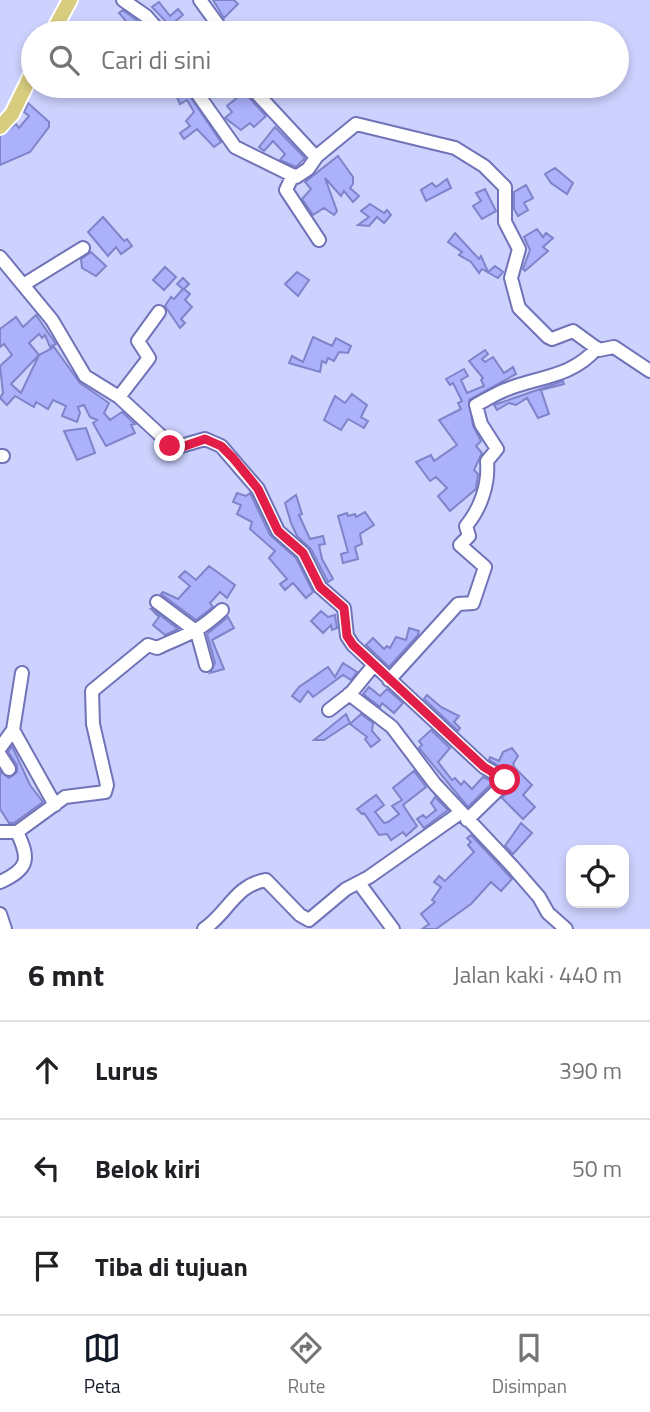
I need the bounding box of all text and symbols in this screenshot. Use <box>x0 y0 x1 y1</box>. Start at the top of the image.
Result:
search box <box>21 21 629 98</box>
text: Cari di sini <box>101 40 211 79</box>
icon: search <box>45 41 83 79</box>
route end <box>154 430 185 461</box>
route start <box>489 764 520 795</box>
map controls <box>566 845 629 908</box>
button: locate <box>566 845 629 908</box>
text: 6 mnt <box>28 952 104 998</box>
text: Jalan kaki · 440 m <box>453 957 622 992</box>
icon: ahead <box>28 1051 66 1089</box>
text: Lurus <box>95 1051 158 1090</box>
text: 390 m <box>559 1053 622 1088</box>
icon: left <box>28 1149 66 1187</box>
text: Belok kiri <box>95 1149 201 1188</box>
text: 50 m <box>572 1151 622 1186</box>
icon: arrive <box>28 1247 66 1285</box>
text: Tiba di tujuan <box>95 1247 248 1286</box>
tab: Peta <box>83 1329 121 1400</box>
tab: Rute <box>287 1329 325 1400</box>
tab: Disimpan <box>492 1329 567 1400</box>

